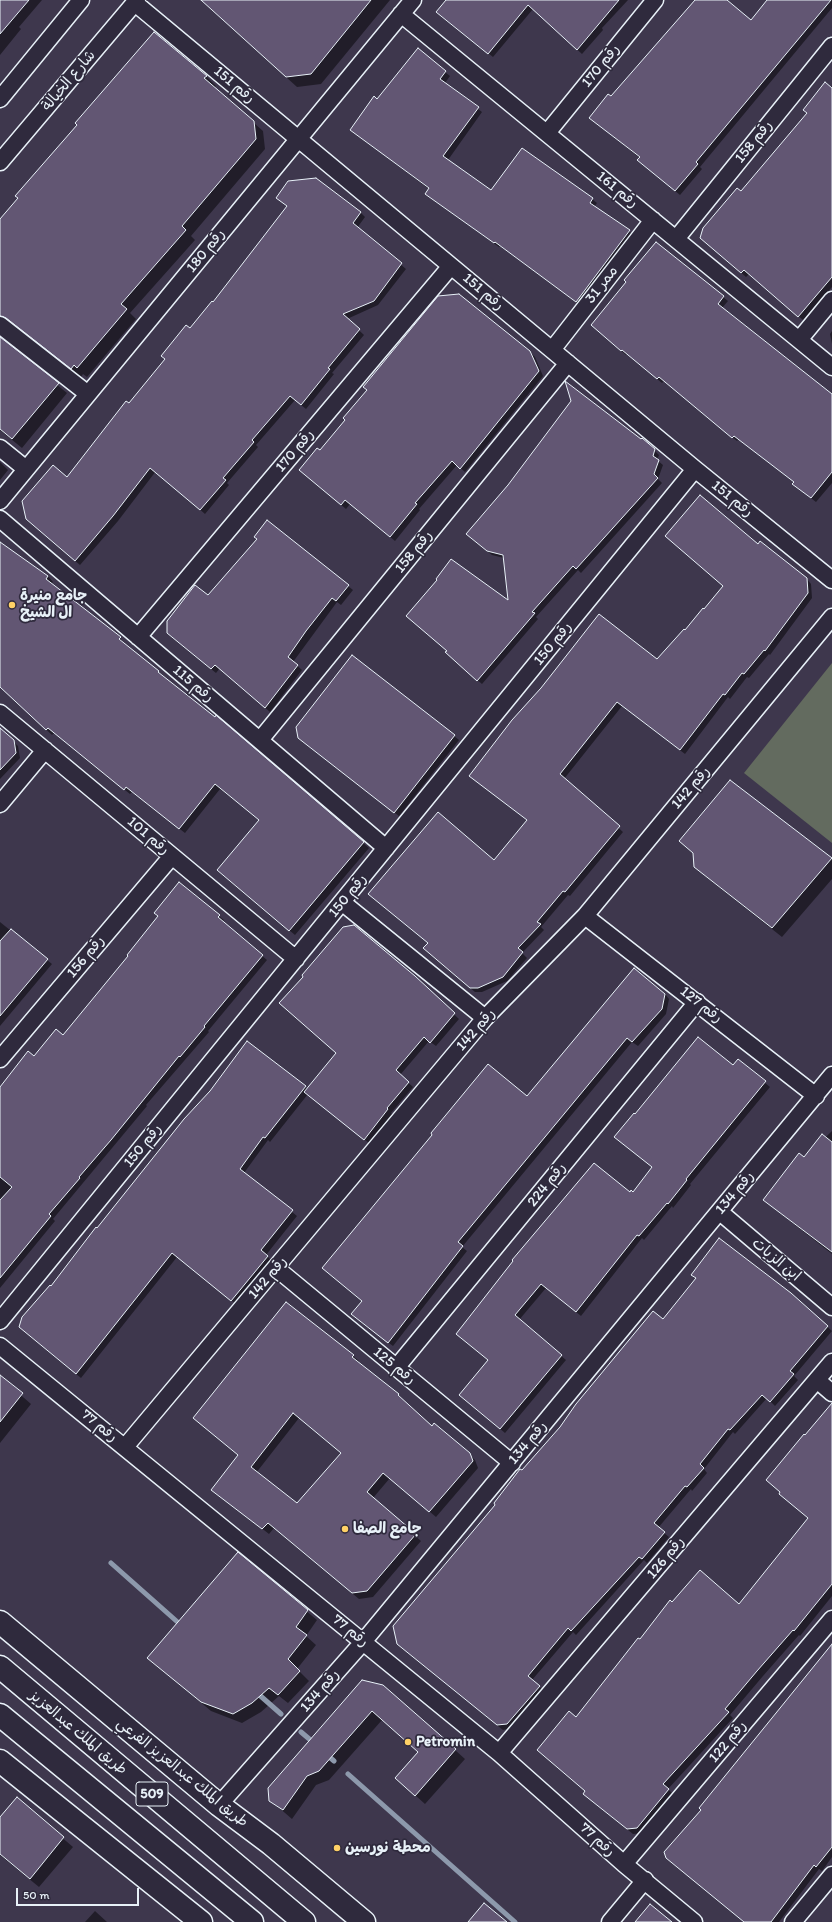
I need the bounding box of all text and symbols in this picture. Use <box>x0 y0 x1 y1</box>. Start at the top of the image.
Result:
street label: رقم 170 <box>578 41 624 91</box>
street label: شارع الخيالة <box>38 47 100 115</box>
street label: رقم 151 <box>210 63 258 107</box>
street label: رقم 158 <box>731 117 777 167</box>
street label: رقم 161 <box>592 168 642 212</box>
street label: رقم 180 <box>183 225 229 277</box>
street label: ممر 31 <box>582 263 622 307</box>
street label: رقم 151 <box>459 270 507 314</box>
street label: رقم 170 <box>272 426 318 476</box>
street label: رقم 151 <box>707 477 757 521</box>
street label: رقم 158 <box>391 527 437 577</box>
place label: جامع منيرة ال الشيخ <box>20 587 87 622</box>
marker: جامع منيرة ال الشيخ <box>7 600 17 610</box>
street label: رقم 150 <box>530 619 576 669</box>
street label: رقم 115 <box>169 662 217 706</box>
street label: رقم 142 <box>668 763 714 813</box>
street label: رقم 101 <box>123 813 173 859</box>
street label: رقم 150 <box>325 871 371 921</box>
street label: رقم 156 <box>63 932 109 982</box>
street label: رقم 127 <box>676 983 726 1027</box>
street label: رقم 142 <box>453 1005 499 1055</box>
street label: رقم 150 <box>120 1121 166 1171</box>
street label: رقم 224 <box>524 1159 570 1211</box>
street label: رقم 134 <box>712 1168 758 1218</box>
street label: ابن الزيات <box>748 1234 804 1286</box>
street label: رقم 142 <box>245 1253 291 1303</box>
street label: رقم 125 <box>369 1343 419 1389</box>
street label: رقم 77 <box>77 1406 121 1446</box>
street label: رقم 134 <box>505 1418 551 1468</box>
place label: جامع الصفا <box>353 1520 422 1538</box>
marker: جامع الصفا <box>340 1524 350 1534</box>
street label: رقم 126 <box>643 1533 689 1583</box>
street label: رقم 77 <box>328 1611 372 1651</box>
street label: رقم 134 <box>297 1666 343 1716</box>
street label: طريق الملك عبدالعزيز <box>25 1687 131 1779</box>
street label: طريق الملك عبدالعزيز الفرعي <box>113 1714 251 1832</box>
street label: رقم 122 <box>705 1717 751 1767</box>
place label: Petromin <box>416 1733 475 1751</box>
marker: Petromin <box>403 1737 413 1747</box>
road number: 509 <box>136 1782 168 1806</box>
street label: رقم 77 <box>576 1819 618 1861</box>
place label: محطة نورسين <box>345 1839 431 1857</box>
marker: محطة نورسين <box>332 1843 342 1853</box>
scale bar <box>18 1880 141 1906</box>
text: 50 m <box>23 1888 49 1902</box>

